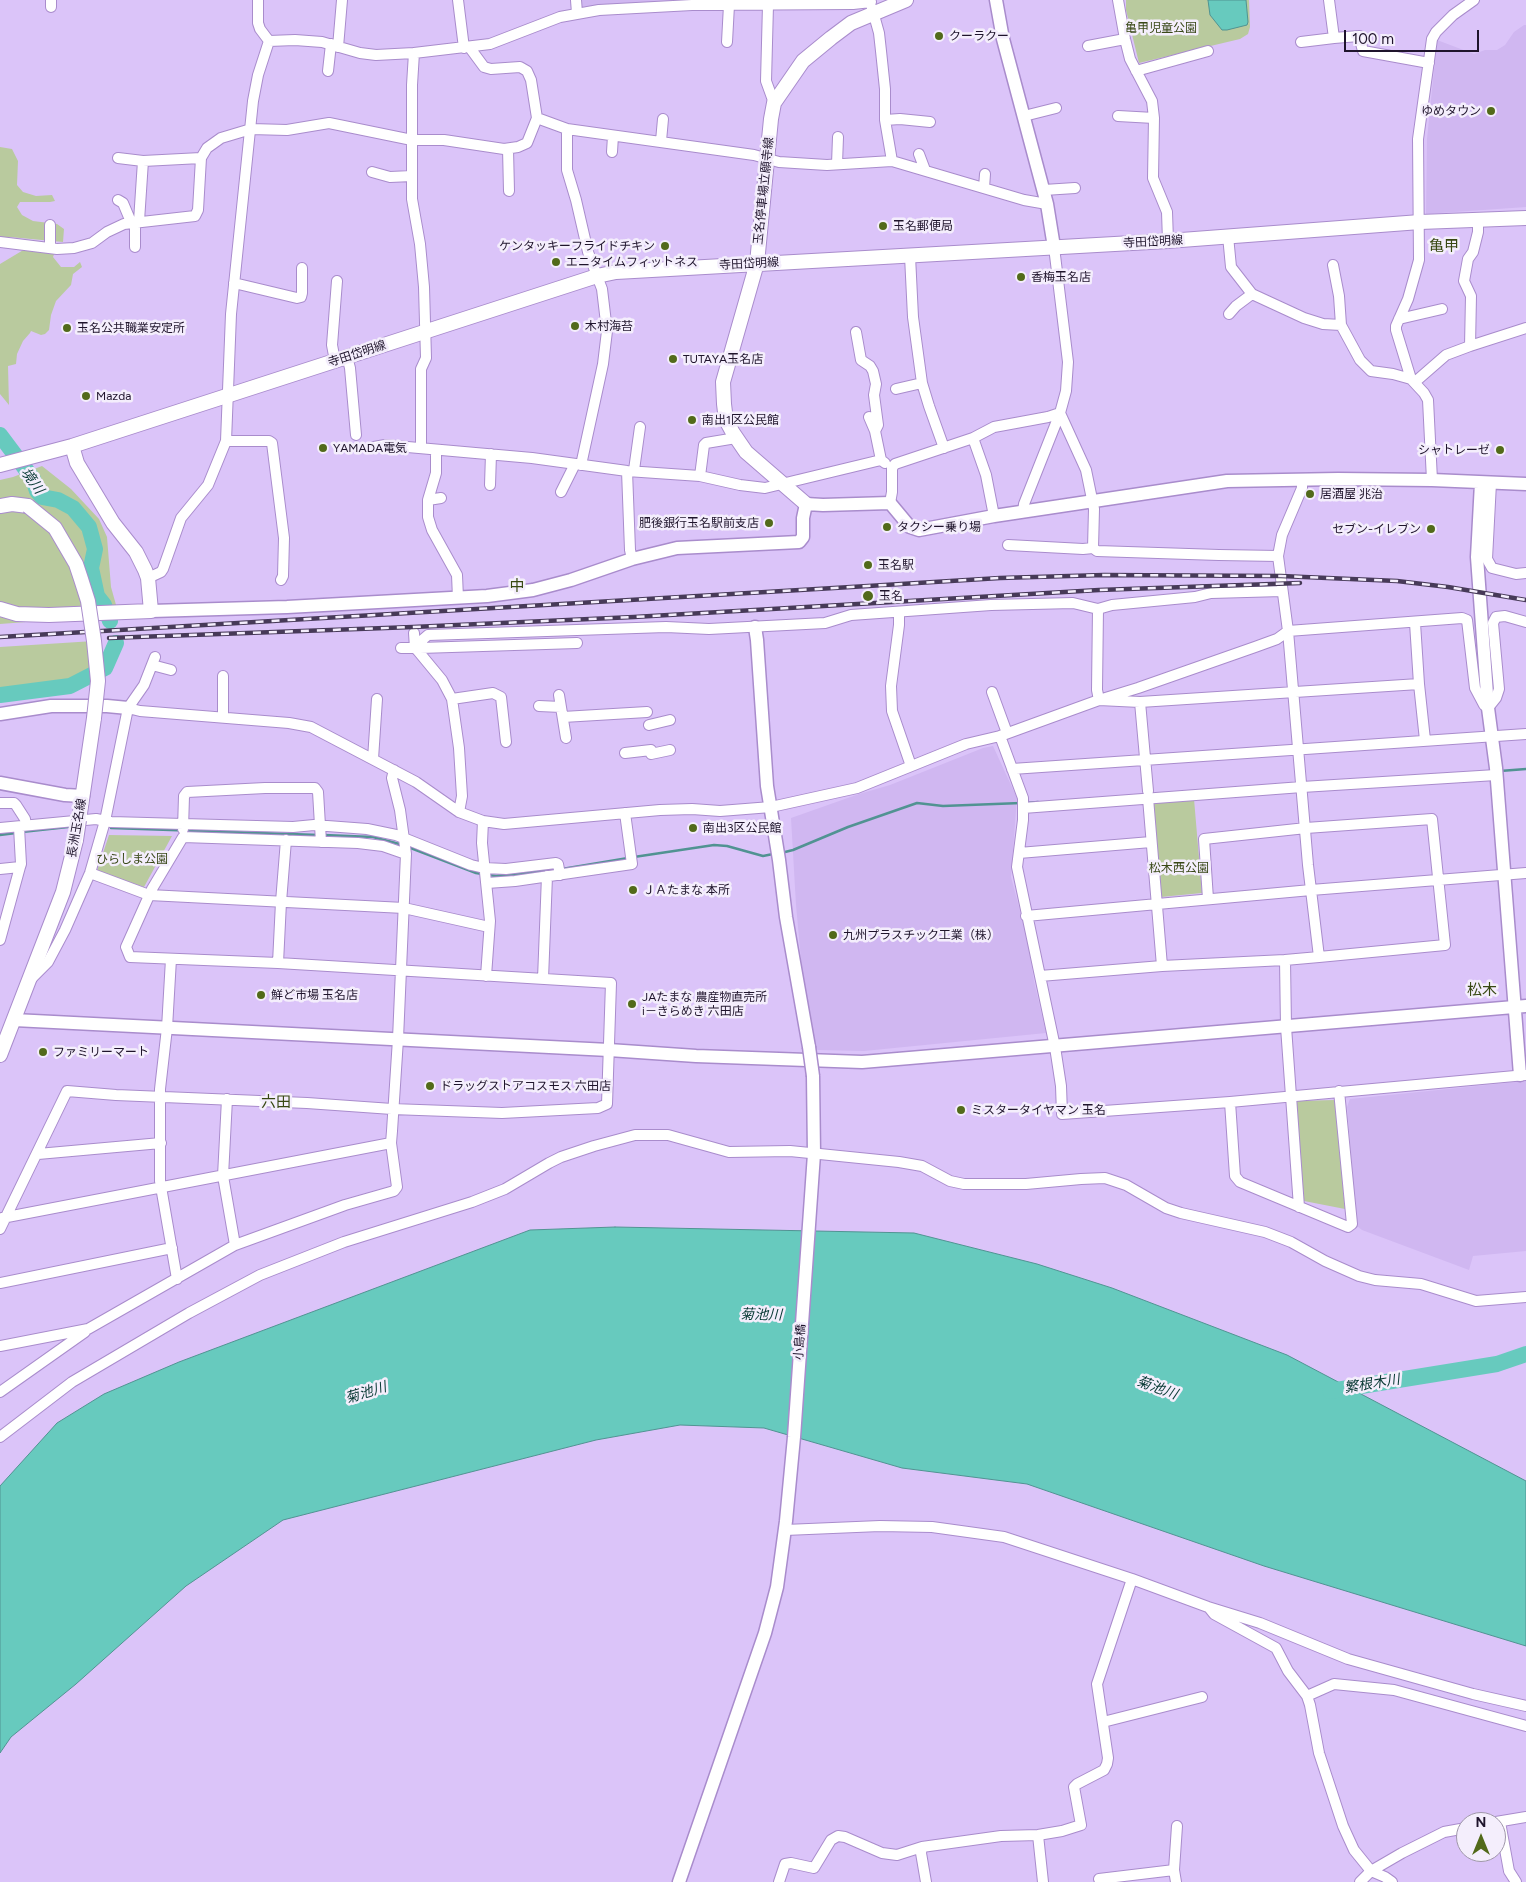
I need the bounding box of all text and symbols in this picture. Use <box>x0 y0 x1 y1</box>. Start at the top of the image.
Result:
scale bar <box>1346 20 1481 52</box>
park label: 亀甲児童公園 <box>1125 21 1197 35</box>
place label: クーラクー <box>949 29 1009 43</box>
marker: クーラクー <box>933 30 945 42</box>
text: 100 m <box>1352 30 1394 48</box>
place label: ゆめタウン <box>1421 104 1481 118</box>
marker: ゆめタウン <box>1485 105 1497 117</box>
street label: 玉名停車場立願寺線 <box>751 137 777 245</box>
place label: 玉名郵便局 <box>893 219 953 233</box>
marker: 玉名郵便局 <box>877 220 889 232</box>
street label: 寺田岱明線 <box>1123 233 1183 251</box>
district label: 亀甲 <box>1429 238 1459 256</box>
place label: ケンタッキーフライドチキン <box>499 239 655 253</box>
marker: ケンタッキーフライドチキン <box>659 240 671 252</box>
place label: エニタイムフィットネス <box>566 255 698 269</box>
street label: 寺田岱明線 <box>719 255 779 273</box>
marker: エニタイムフィットネス <box>550 256 562 268</box>
place label: 香梅玉名店 <box>1031 270 1091 284</box>
marker: 香梅玉名店 <box>1015 271 1027 283</box>
place label: 木村海苔 <box>585 319 633 333</box>
marker: 木村海苔 <box>569 320 581 332</box>
place label: 玉名公共職業安定所 <box>77 321 185 335</box>
marker: 玉名公共職業安定所 <box>61 322 73 334</box>
street label: 寺田岱明線 <box>326 338 388 370</box>
place label: TUTAYA玉名店 <box>683 352 763 366</box>
marker: TUTAYA玉名店 <box>667 353 679 365</box>
place label: Mazda <box>96 389 131 403</box>
marker: Mazda <box>80 390 92 402</box>
place label: 南出1区公民館 <box>702 413 779 427</box>
marker: 南出1区公民館 <box>686 414 698 426</box>
place label: YAMADA電気 <box>333 441 407 455</box>
marker: YAMADA電気 <box>317 442 329 454</box>
place label: シャトレーゼ <box>1418 443 1490 457</box>
marker: シャトレーゼ <box>1494 444 1506 456</box>
water label: 境川 <box>17 465 47 497</box>
place label: 居酒屋 兆治 <box>1320 487 1383 501</box>
marker: 居酒屋 兆治 <box>1304 488 1316 500</box>
place label: 肥後銀行玉名駅前支店 <box>639 516 759 530</box>
marker: 肥後銀行玉名駅前支店 <box>763 517 775 529</box>
place label: タクシー乗り場 <box>897 520 981 534</box>
marker: タクシー乗り場 <box>881 521 893 533</box>
place label: セブン-イレブン <box>1332 522 1421 536</box>
marker: セブン-イレブン <box>1425 523 1437 535</box>
place label: 玉名駅 <box>878 558 914 572</box>
marker: 玉名駅 <box>862 559 874 571</box>
district label: 中 <box>510 578 524 596</box>
marker: 玉名 <box>861 589 875 603</box>
place label: 玉名 <box>879 589 903 603</box>
street label: 長洲玉名線 <box>65 797 89 859</box>
place label: 南出3区公民館 <box>703 821 782 835</box>
marker: 南出3区公民館 <box>687 822 699 834</box>
park label: ひらしま公園 <box>96 852 168 866</box>
park label: 松木西公園 <box>1149 861 1209 875</box>
place label: ＪＡたまな 本所 <box>643 883 730 897</box>
marker: ＪＡたまな 本所 <box>627 884 639 896</box>
place label: 九州プラスチック工業（株） <box>843 928 999 942</box>
marker: 九州プラスチック工業（株） <box>827 929 839 941</box>
district label: 松木 <box>1467 982 1497 1000</box>
place label: 鮮ど市場 玉名店 <box>271 988 358 1002</box>
marker: 鮮ど市場 玉名店 <box>255 989 267 1001</box>
place label: JAたまな 農産物直売所 i－きらめき 六田店 <box>642 990 767 1018</box>
marker: JAたまな 農産物直売所 i－きらめき 六田店 <box>626 998 638 1010</box>
place label: ファミリーマート <box>53 1045 149 1059</box>
marker: ファミリーマート <box>37 1046 49 1058</box>
place label: ドラッグストアコスモス 六田店 <box>440 1079 611 1093</box>
marker: ドラッグストアコスモス 六田店 <box>424 1080 436 1092</box>
district label: 六田 <box>261 1094 291 1112</box>
place label: ミスタータイヤマン 玉名 <box>971 1103 1106 1117</box>
marker: ミスタータイヤマン 玉名 <box>955 1104 967 1116</box>
water label: 菊池川 <box>740 1306 782 1324</box>
street label: 小島橋 <box>792 1324 808 1360</box>
water label: 繁根木川 <box>1343 1371 1401 1397</box>
water label: 菊池川 <box>1134 1373 1180 1403</box>
water label: 菊池川 <box>343 1379 389 1407</box>
north arrow <box>1456 1812 1506 1862</box>
text: N <box>1476 1814 1486 1831</box>

